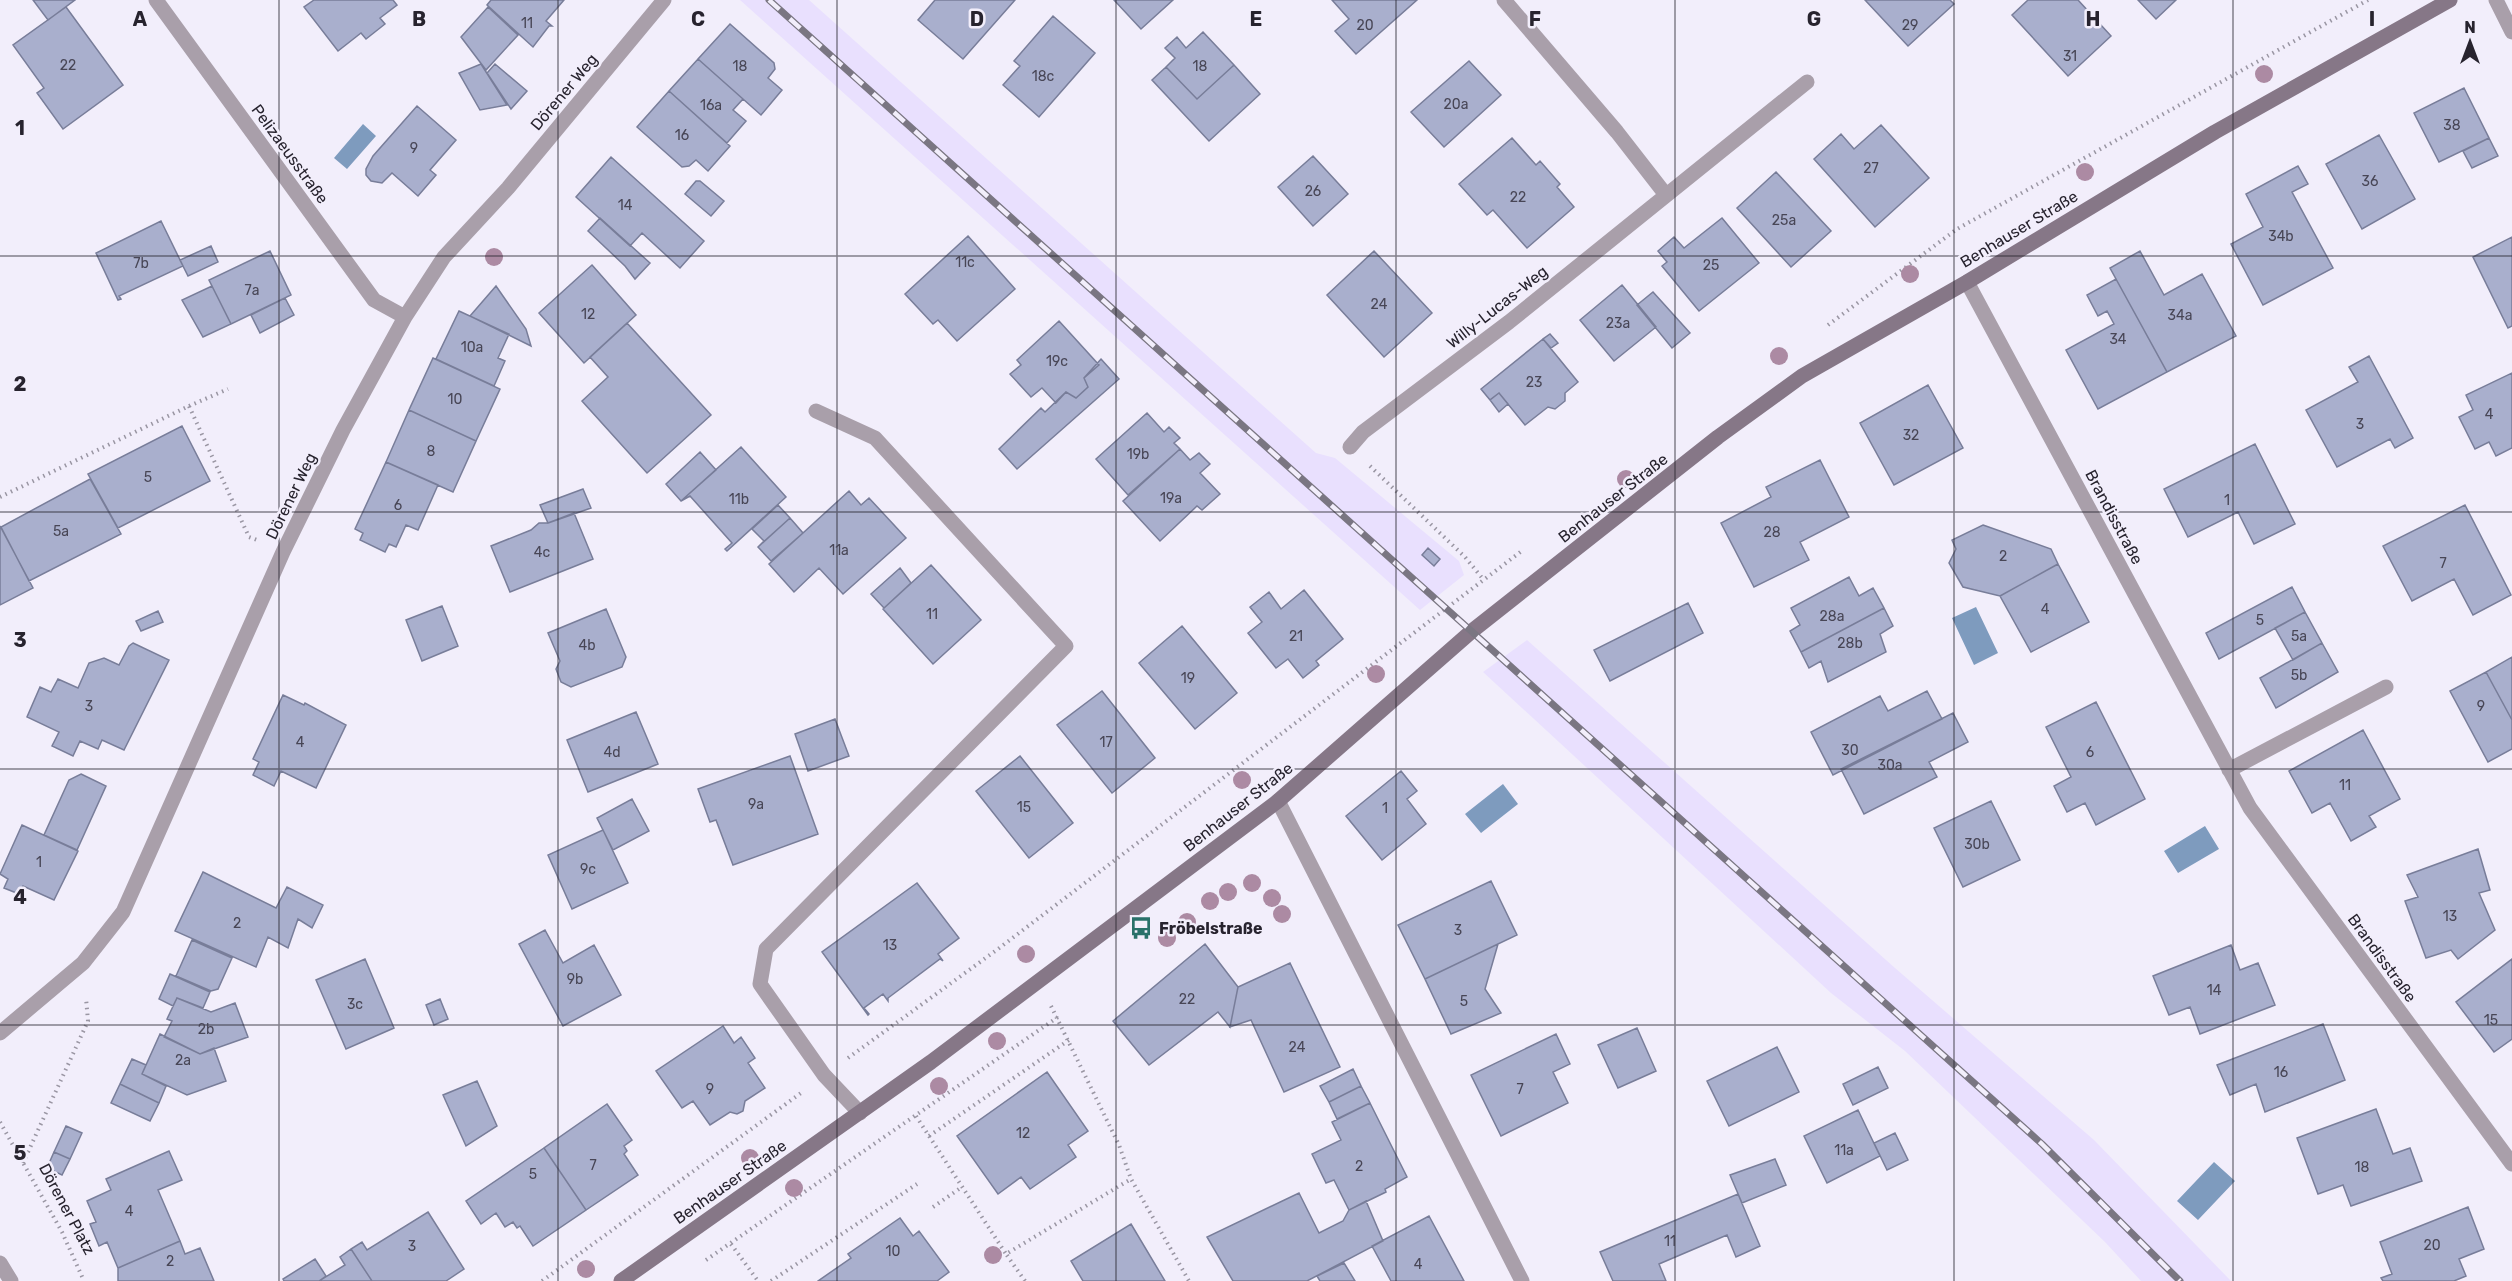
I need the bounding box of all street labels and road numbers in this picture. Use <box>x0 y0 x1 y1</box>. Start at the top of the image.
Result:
street label: Dörener Weg <box>526 50 602 134</box>
street label: Pelizaeusstraße <box>248 101 332 207</box>
street label: Benhauser Straße <box>1957 186 2081 272</box>
street label: Willy-Lucas-Weg <box>1443 262 1551 352</box>
street label: Benhauser Straße <box>1554 449 1672 547</box>
street label: Dörener Weg <box>262 450 320 542</box>
street label: Brandisstraße <box>2081 466 2147 568</box>
street label: Benhauser Straße <box>1179 758 1297 856</box>
street label: Brandisstraße <box>2344 910 2420 1006</box>
street label: Benhauser Straße <box>670 1136 790 1228</box>
street label: Dörener Platz <box>35 1160 99 1258</box>

